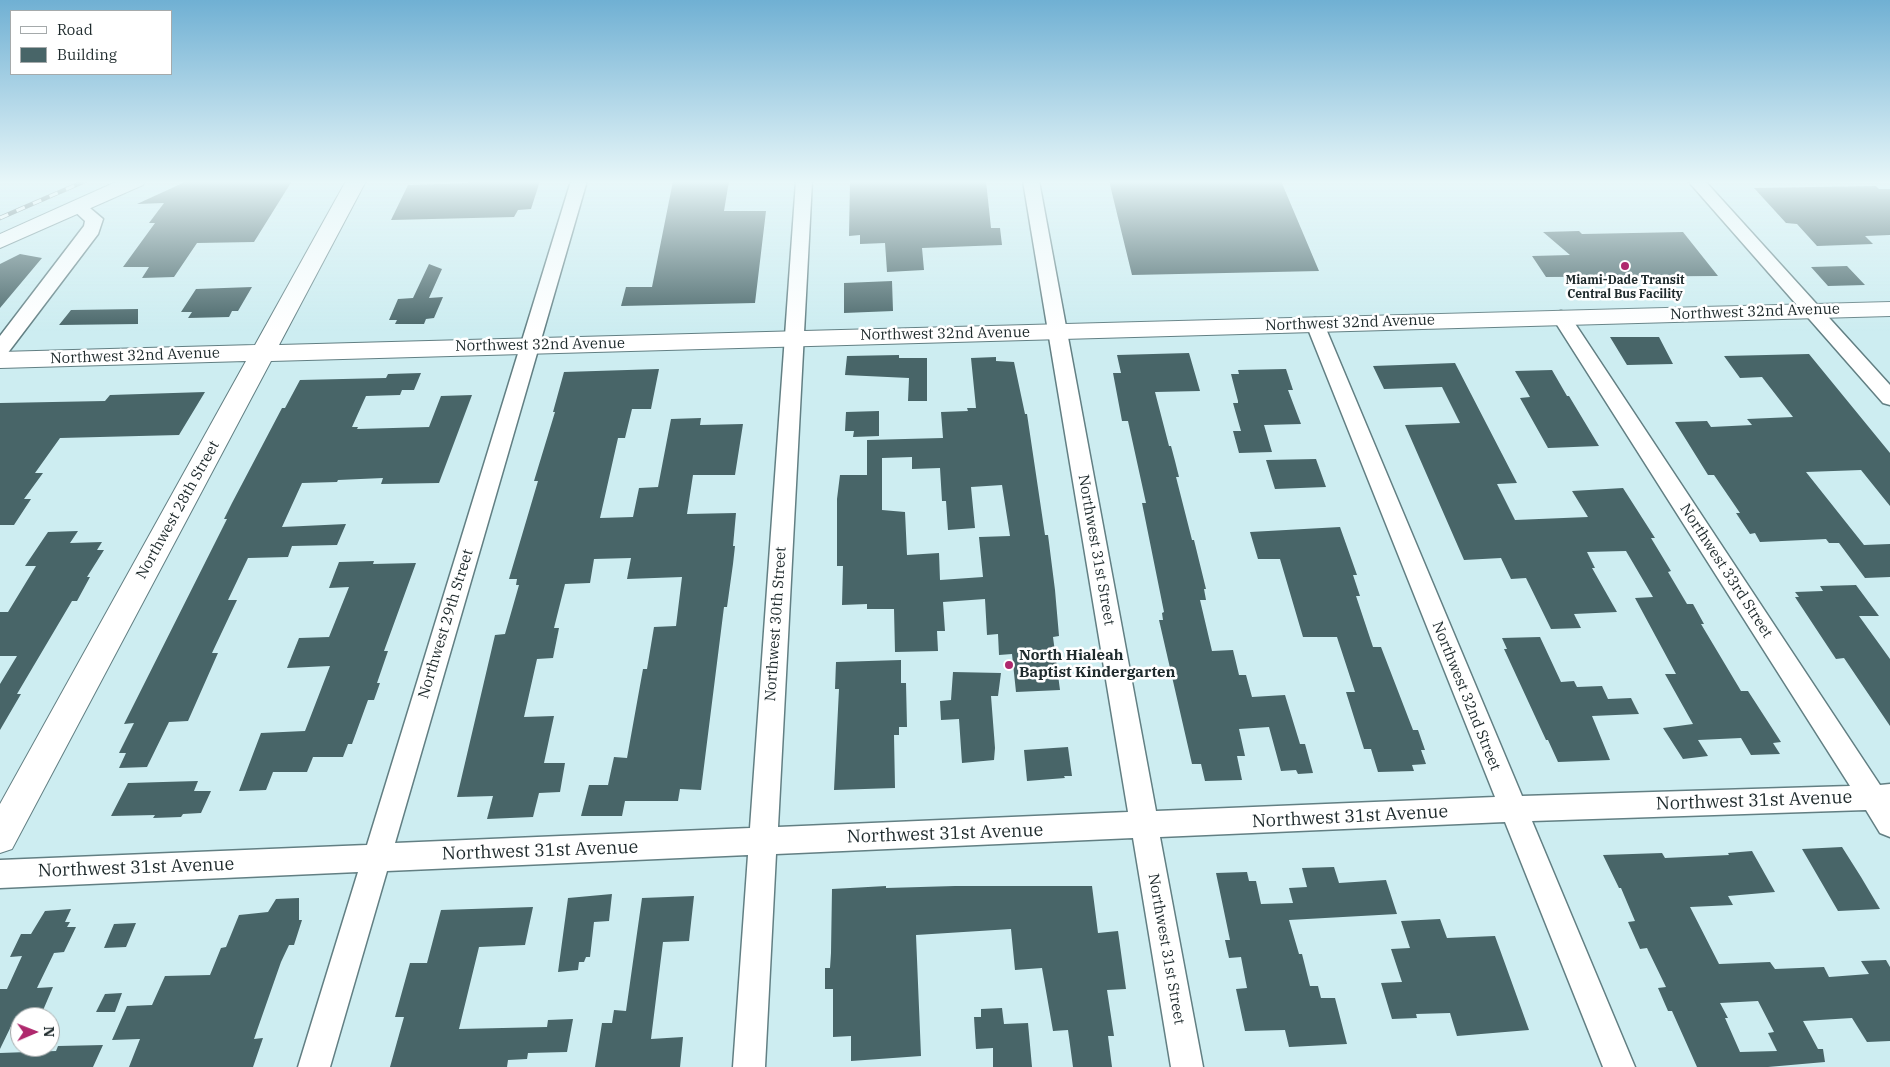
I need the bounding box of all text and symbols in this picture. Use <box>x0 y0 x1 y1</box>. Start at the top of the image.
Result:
legend <box>10 10 172 75</box>
text: Road <box>57 20 93 39</box>
text: Building <box>57 45 117 64</box>
marker: Miami-Dade Transit Central Bus Facility <box>1619 260 1631 272</box>
place label: Miami-Dade Transit Central Bus Facility <box>1566 274 1684 302</box>
street label: Northwest 32nd Avenue <box>1670 300 1840 324</box>
street label: Northwest 32nd Avenue <box>1265 311 1435 335</box>
street label: Northwest 32nd Avenue <box>860 324 1030 344</box>
street label: Northwest 32nd Avenue <box>455 335 625 355</box>
street label: Northwest 32nd Avenue <box>50 344 220 368</box>
street label: Northwest 28th Street <box>133 438 223 582</box>
street label: Northwest 31st Street <box>1074 473 1118 627</box>
street label: Northwest 33rd Street <box>1676 501 1776 641</box>
street label: Northwest 30th Street <box>762 546 790 702</box>
street label: Northwest 29th Street <box>415 547 477 701</box>
street label: Northwest 32nd Street <box>1428 619 1504 773</box>
place label: North Hialeah Baptist Kindergarten <box>1019 647 1176 682</box>
marker: North Hialeah Baptist Kindergarten <box>1003 659 1015 671</box>
street label: Northwest 31st Avenue <box>1655 787 1853 815</box>
street label: Northwest 31st Avenue <box>1251 801 1449 833</box>
street label: Northwest 31st Avenue <box>846 820 1044 848</box>
street label: Northwest 31st Avenue <box>441 837 639 865</box>
street label: Northwest 31st Avenue <box>37 854 235 882</box>
street label: Northwest 31st Street <box>1144 872 1188 1026</box>
north arrow <box>10 1007 60 1057</box>
text: N <box>40 1026 58 1037</box>

